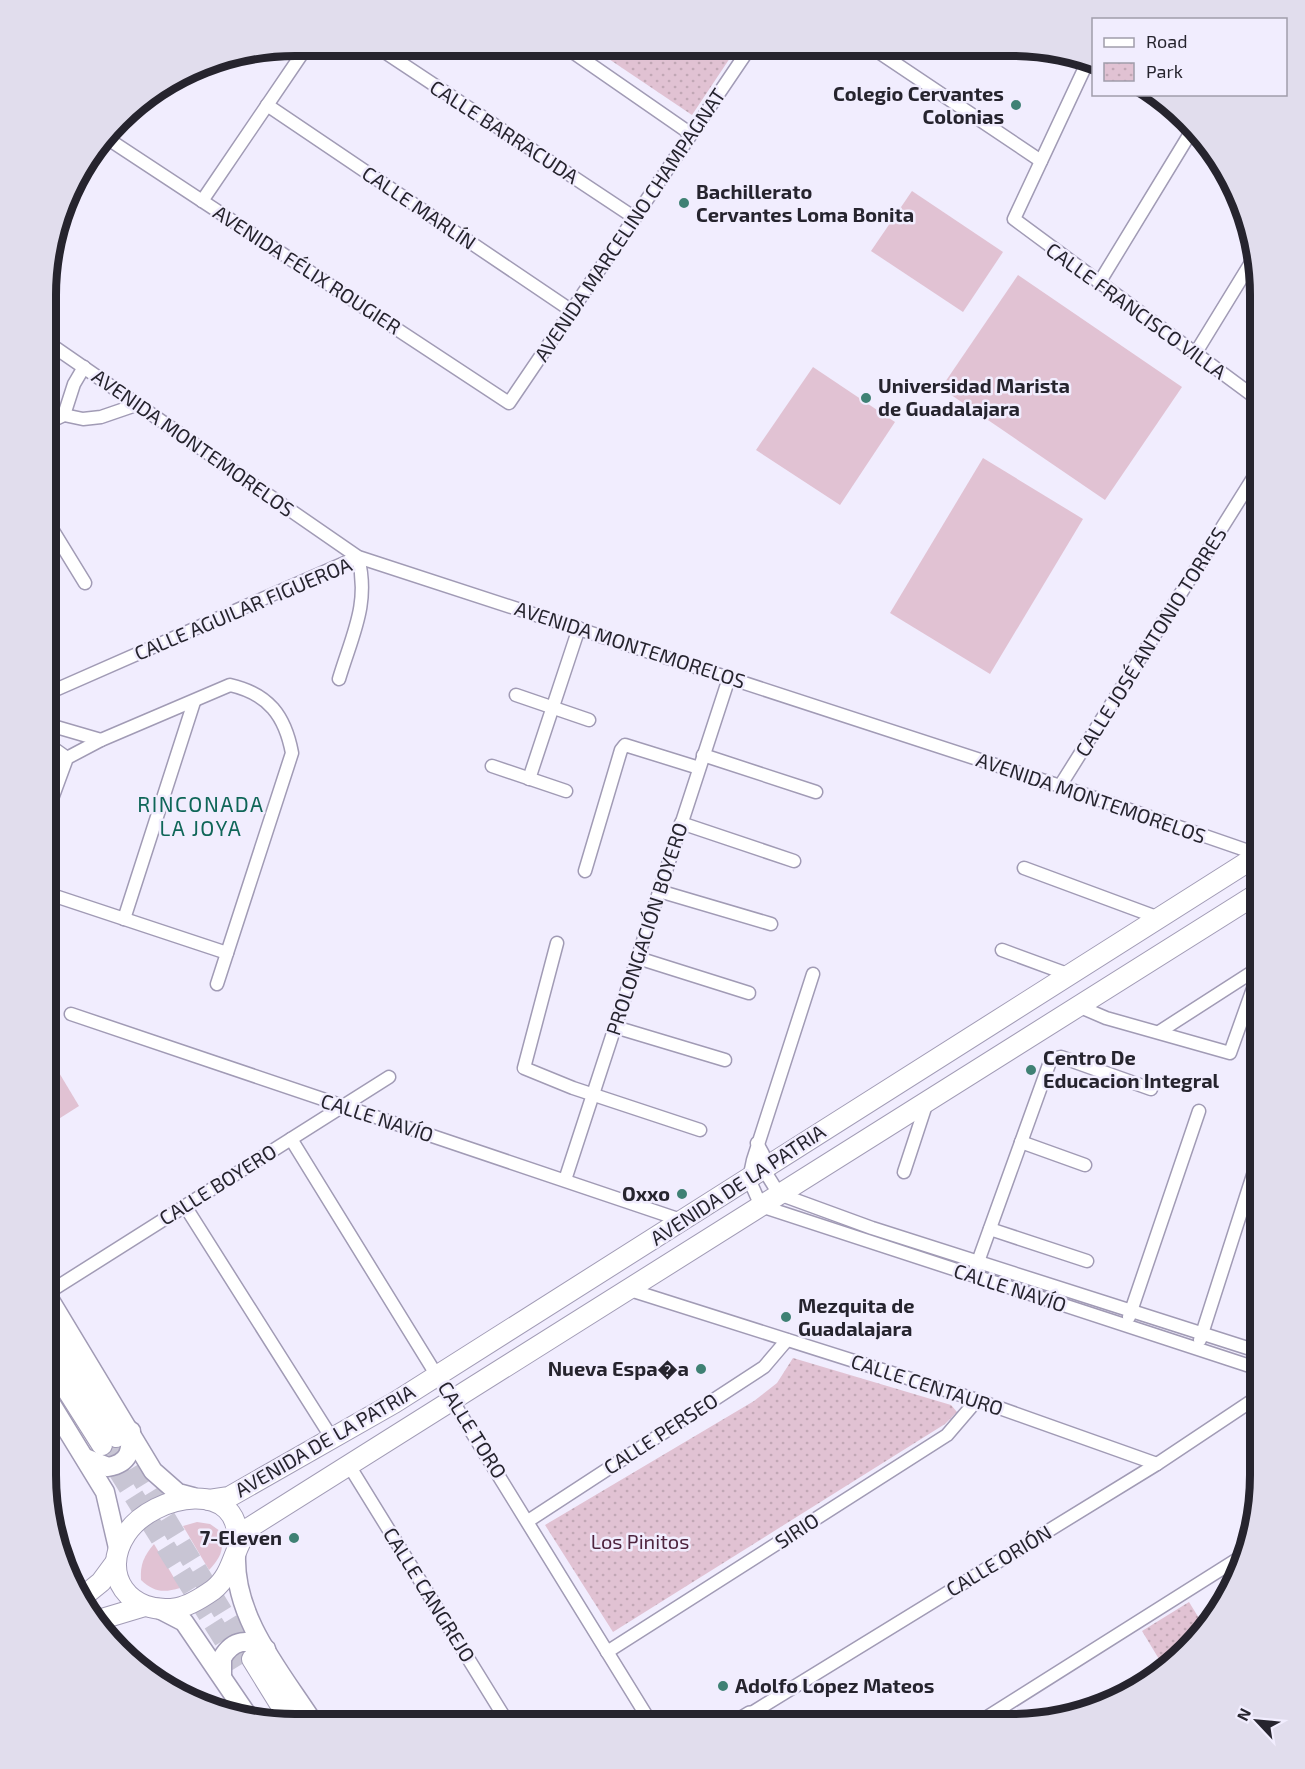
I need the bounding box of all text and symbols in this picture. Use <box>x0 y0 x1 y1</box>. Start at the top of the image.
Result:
legend <box>1092 18 1287 96</box>
text: Road <box>1146 30 1187 52</box>
text: Park <box>1146 60 1183 82</box>
street label: CALLE BARRACUDA <box>426 74 584 188</box>
place label: Colegio Cervantes Colonias <box>833 81 1004 128</box>
street label: AVENIDA MARCELINO CHAMPAGNAT <box>529 83 730 366</box>
marker: Colegio Cervantes Colonias <box>1009 98 1023 112</box>
street label: CALLE MARLÍN <box>358 160 481 254</box>
place label: Bachillerato Cervantes Loma Bonita <box>696 179 914 226</box>
marker: Bachillerato Cervantes Loma Bonita <box>677 196 691 210</box>
street label: AVENIDA FÉLIX ROUGIER <box>209 200 406 339</box>
street label: CALLE FRANCISCO VILLA <box>1042 237 1232 384</box>
street label: AVENIDA MONTEMORELOS <box>88 363 299 521</box>
place label: Universidad Marista de Guadalajara <box>878 373 1070 420</box>
marker: Universidad Marista de Guadalajara <box>859 391 873 405</box>
street label: CALLE JOSÉ ANTONIO TORRES <box>1069 522 1231 761</box>
street label: CALLE AGUILAR FIGUEROA <box>130 551 355 665</box>
street label: AVENIDA MONTEMORELOS <box>512 595 749 693</box>
street label: AVENIDA MONTEMORELOS <box>974 746 1209 848</box>
district label: RINCONADA LA JOYA <box>137 791 265 840</box>
street label: PROLONGACIÓN BOYERO <box>600 819 692 1038</box>
place label: Centro De Educacion Integral <box>1043 1045 1220 1092</box>
marker: Centro De Educacion Integral <box>1024 1063 1038 1077</box>
street label: CALLE NAVÍO <box>318 1088 437 1146</box>
street label: AVENIDA DE LA PATRIA <box>645 1118 830 1250</box>
street label: CALLE BOYERO <box>154 1139 281 1230</box>
place label: Oxxo <box>622 1181 670 1205</box>
marker: Oxxo <box>675 1187 689 1201</box>
street label: CALLE NAVÍO <box>951 1258 1070 1316</box>
place label: Mezquita de Guadalajara <box>798 1293 915 1340</box>
marker: Mezquita de Guadalajara <box>779 1310 793 1324</box>
street label: CALLE CENTAURO <box>848 1348 1006 1420</box>
place label: Nueva Espa�a <box>548 1356 689 1380</box>
marker: Nueva Espa�a <box>694 1362 708 1376</box>
street label: CALLE TORO <box>434 1376 512 1482</box>
street label: AVENIDA DE LA PATRIA <box>230 1379 419 1501</box>
street label: CALLE PERSEO <box>599 1387 722 1479</box>
street label: SIRIO <box>770 1507 823 1553</box>
street label: CALLE ORIÓN <box>942 1519 1055 1601</box>
street label: CALLE CANGREJO <box>379 1523 481 1666</box>
place label: 7-Eleven <box>200 1525 282 1549</box>
park label: Los Pinitos <box>591 1529 689 1553</box>
marker: 7-Eleven <box>287 1531 301 1545</box>
place label: Adolfo Lopez Mateos <box>735 1673 935 1697</box>
marker: Adolfo Lopez Mateos <box>716 1679 730 1693</box>
north arrow <box>1227 1691 1287 1751</box>
text: N <box>1232 1705 1254 1724</box>

